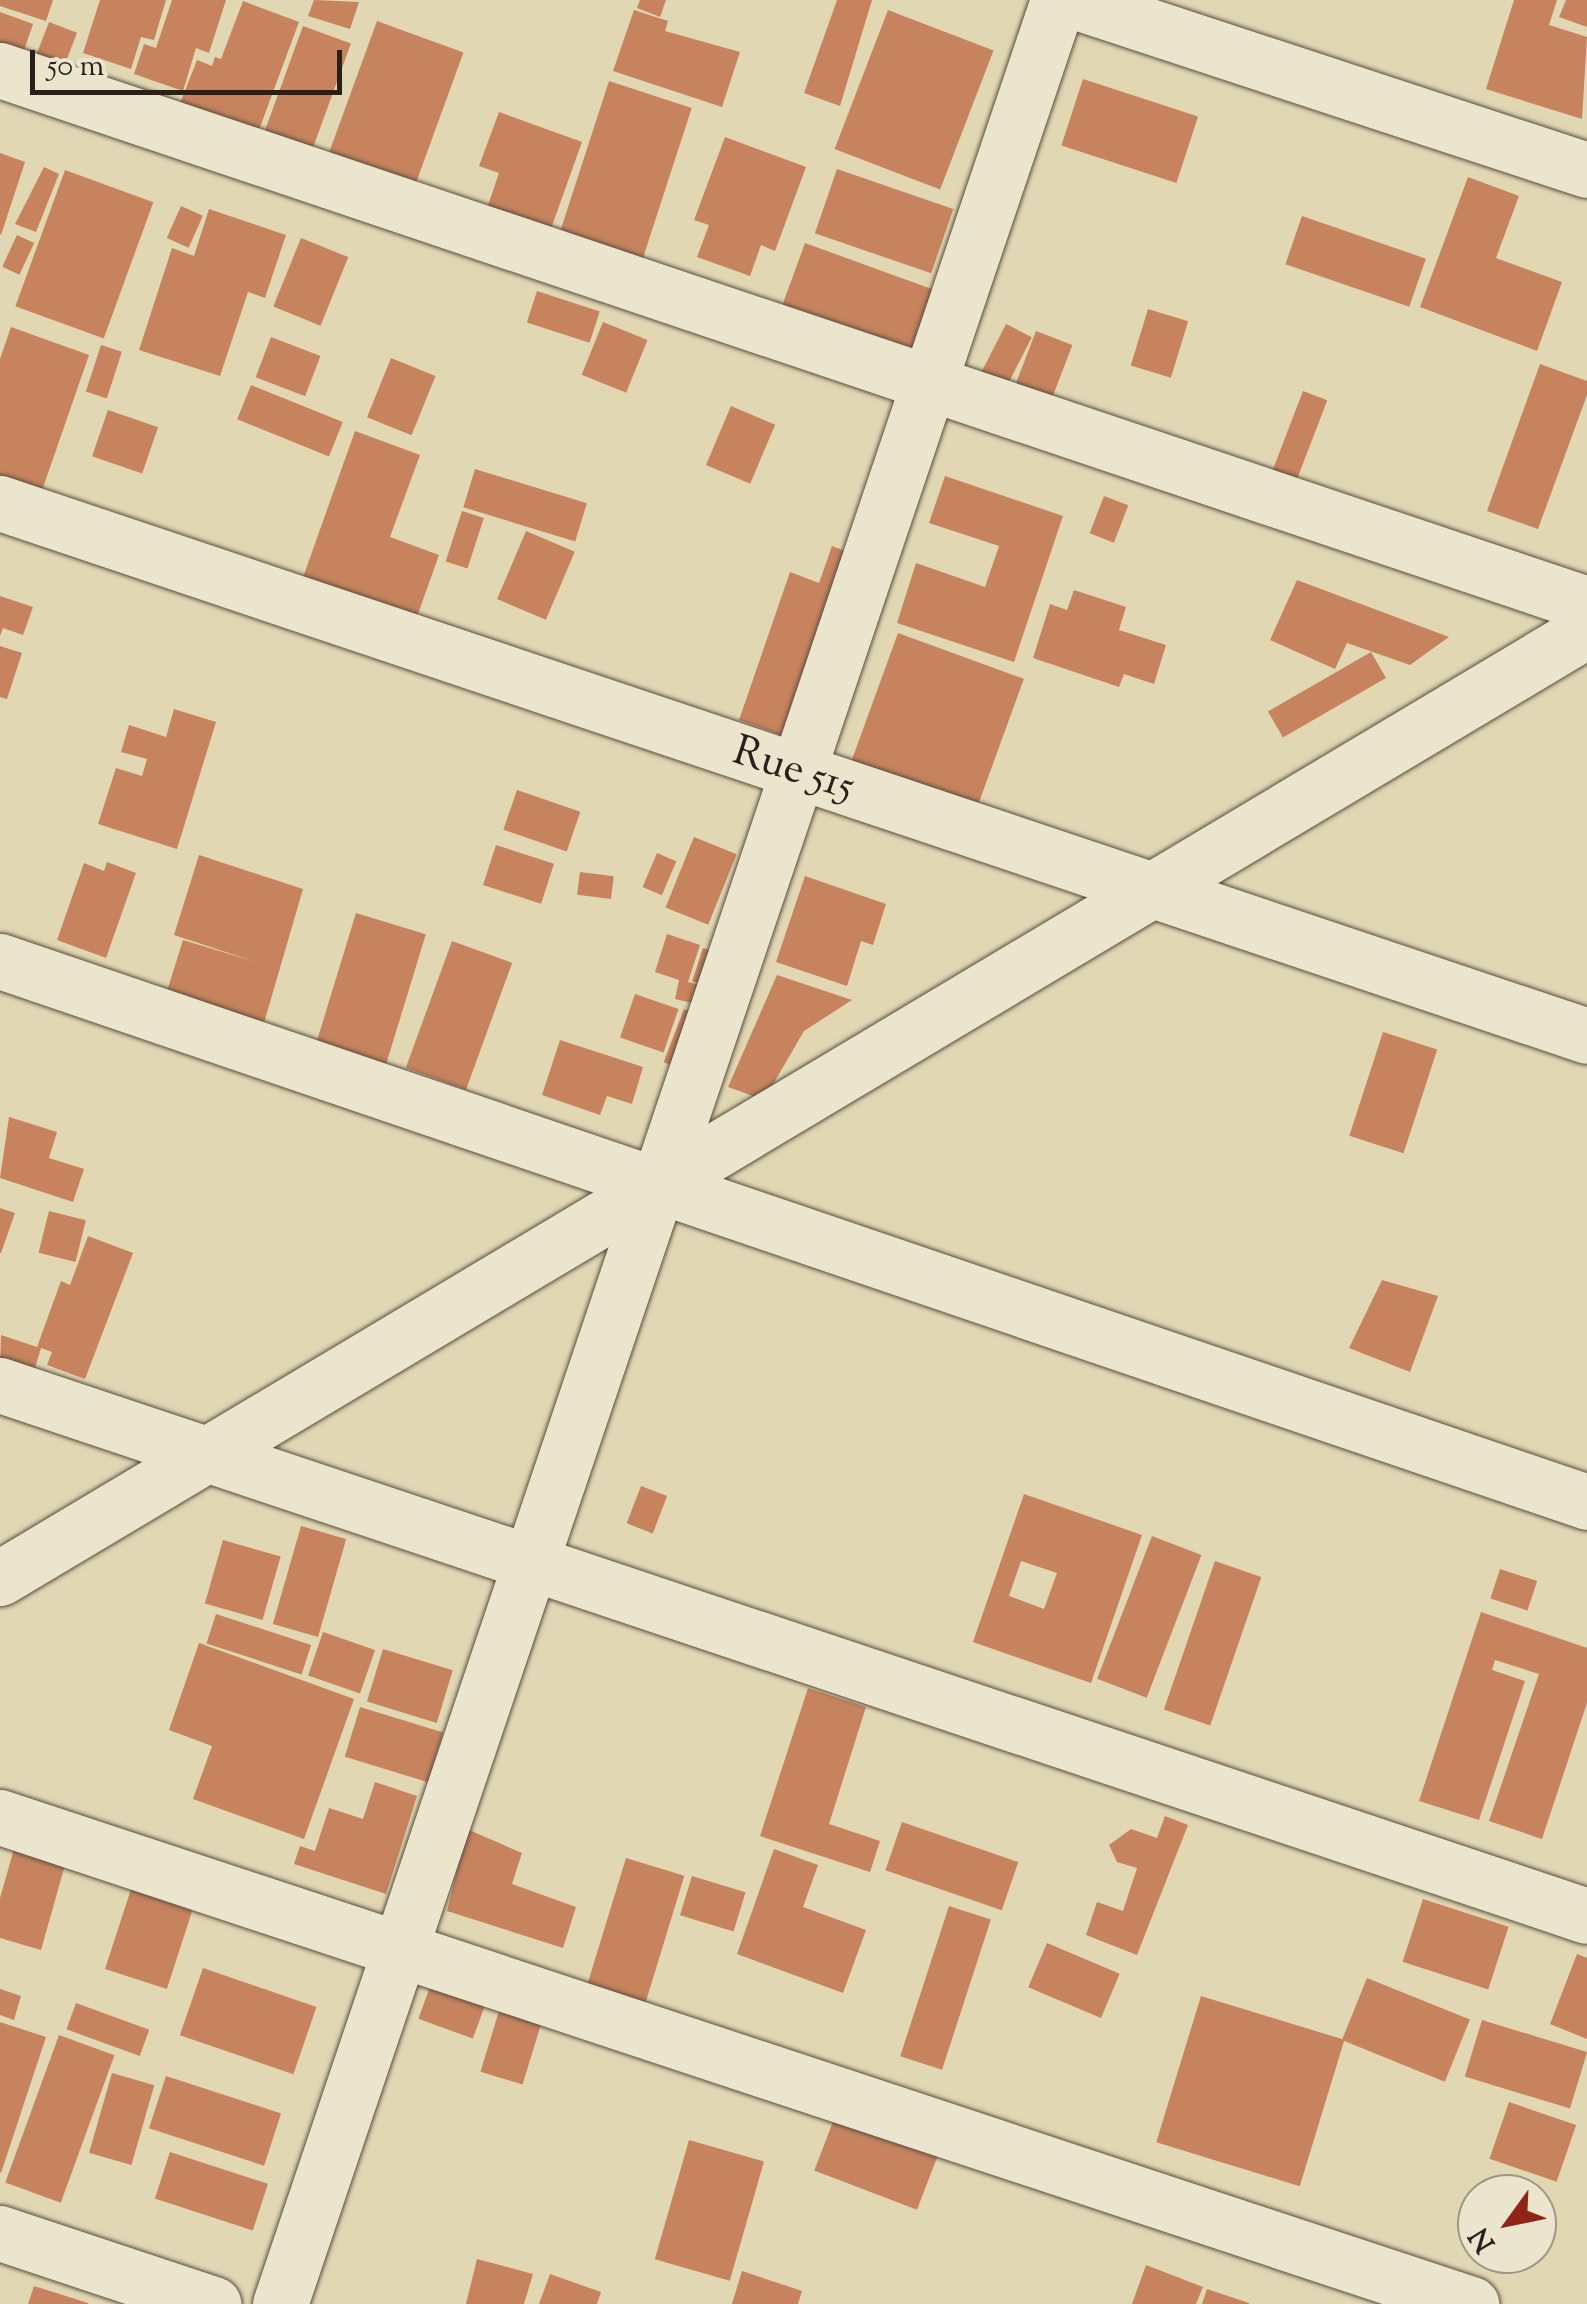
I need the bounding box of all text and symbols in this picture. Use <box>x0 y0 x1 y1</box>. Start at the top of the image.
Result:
scale bar <box>35 30 348 92</box>
text: 50 m <box>47 46 104 89</box>
street label: Rue 515 <box>726 728 860 814</box>
north arrow <box>1457 2174 1557 2274</box>
text: N <box>1461 2219 1506 2260</box>

